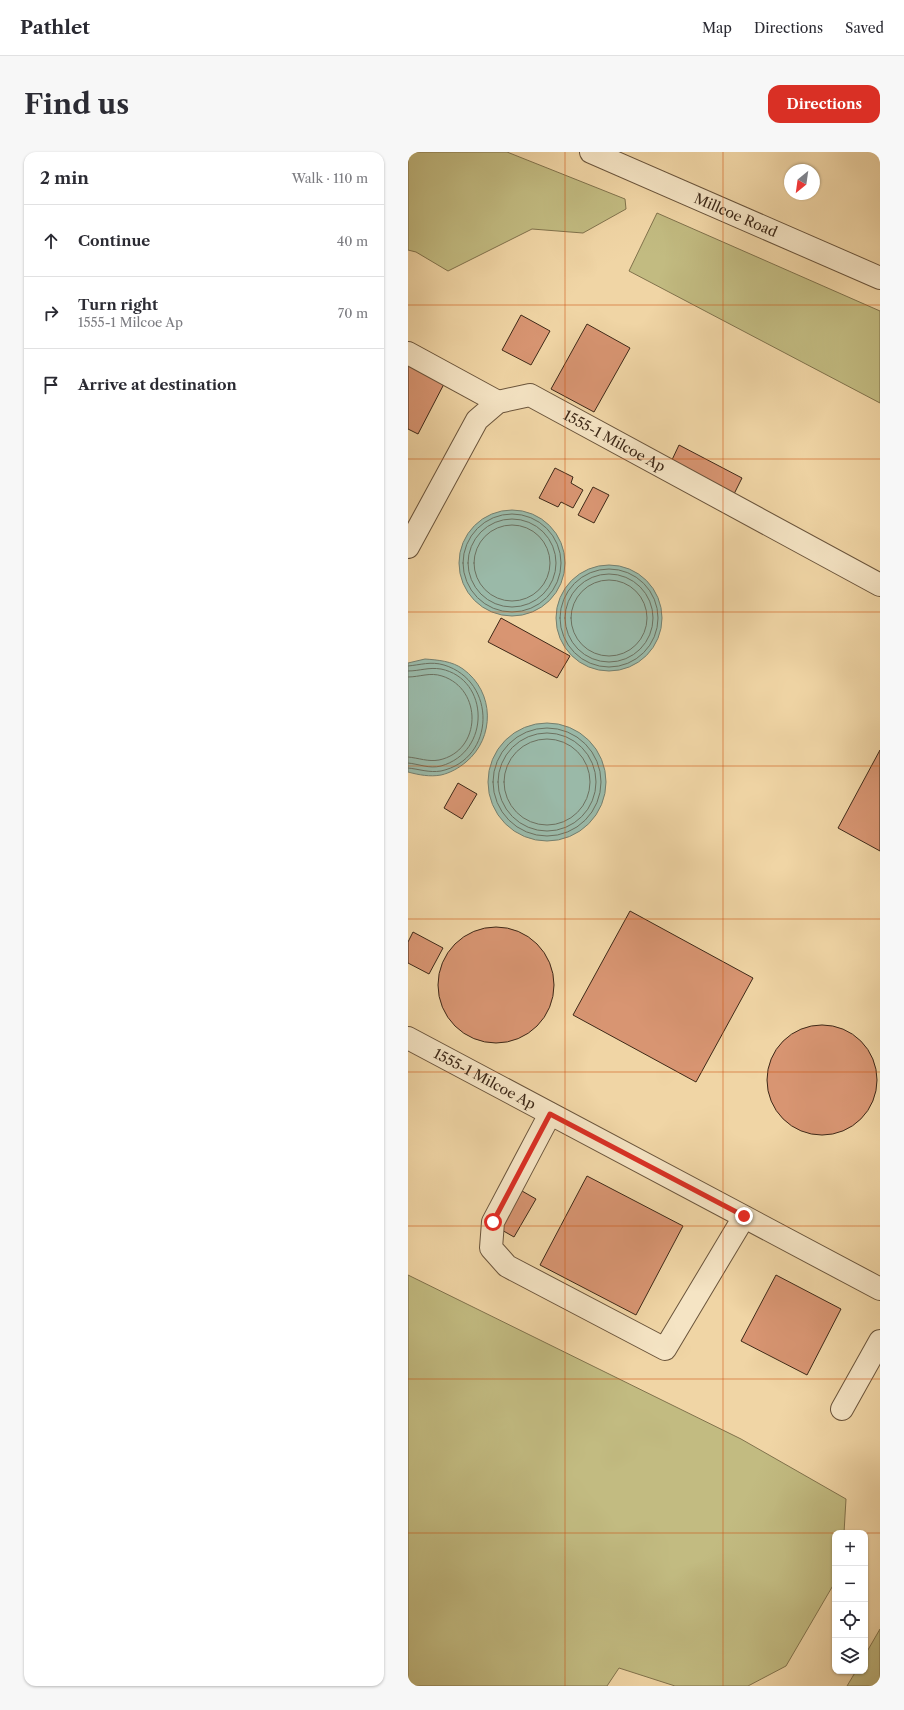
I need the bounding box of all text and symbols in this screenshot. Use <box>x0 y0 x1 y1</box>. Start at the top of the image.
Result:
text: Pathlet <box>20 16 90 39</box>
text: Map <box>702 19 732 37</box>
text: Directions <box>754 19 823 37</box>
text: Saved <box>845 19 884 37</box>
button: Directions <box>768 85 880 123</box>
text: Find us <box>24 87 129 121</box>
north arrow <box>784 164 820 200</box>
text: 2 min <box>40 168 89 188</box>
text: Walk · 110 m <box>292 170 368 186</box>
street label: Millcoe Road <box>691 189 781 241</box>
icon: ahead <box>40 230 62 252</box>
text: Continue <box>78 231 150 250</box>
text: 40 m <box>337 233 368 249</box>
text: Turn right <box>78 295 158 314</box>
icon: right <box>40 302 62 324</box>
text: 70 m <box>338 305 368 321</box>
text: 1555-1 Milcoe Ap <box>78 314 183 330</box>
icon: arrive <box>40 374 62 396</box>
text: Arrive at destination <box>78 375 237 394</box>
street label: 1555-1 Milcoe Ap <box>560 406 668 476</box>
street label: 1555-1 Milcoe Ap <box>431 1044 539 1113</box>
route end <box>735 1207 753 1225</box>
route start <box>484 1213 502 1231</box>
map controls <box>832 1530 868 1674</box>
button: + <box>832 1530 868 1566</box>
button: − <box>832 1566 868 1602</box>
button: locate <box>832 1602 868 1638</box>
button: layers <box>832 1638 868 1674</box>

